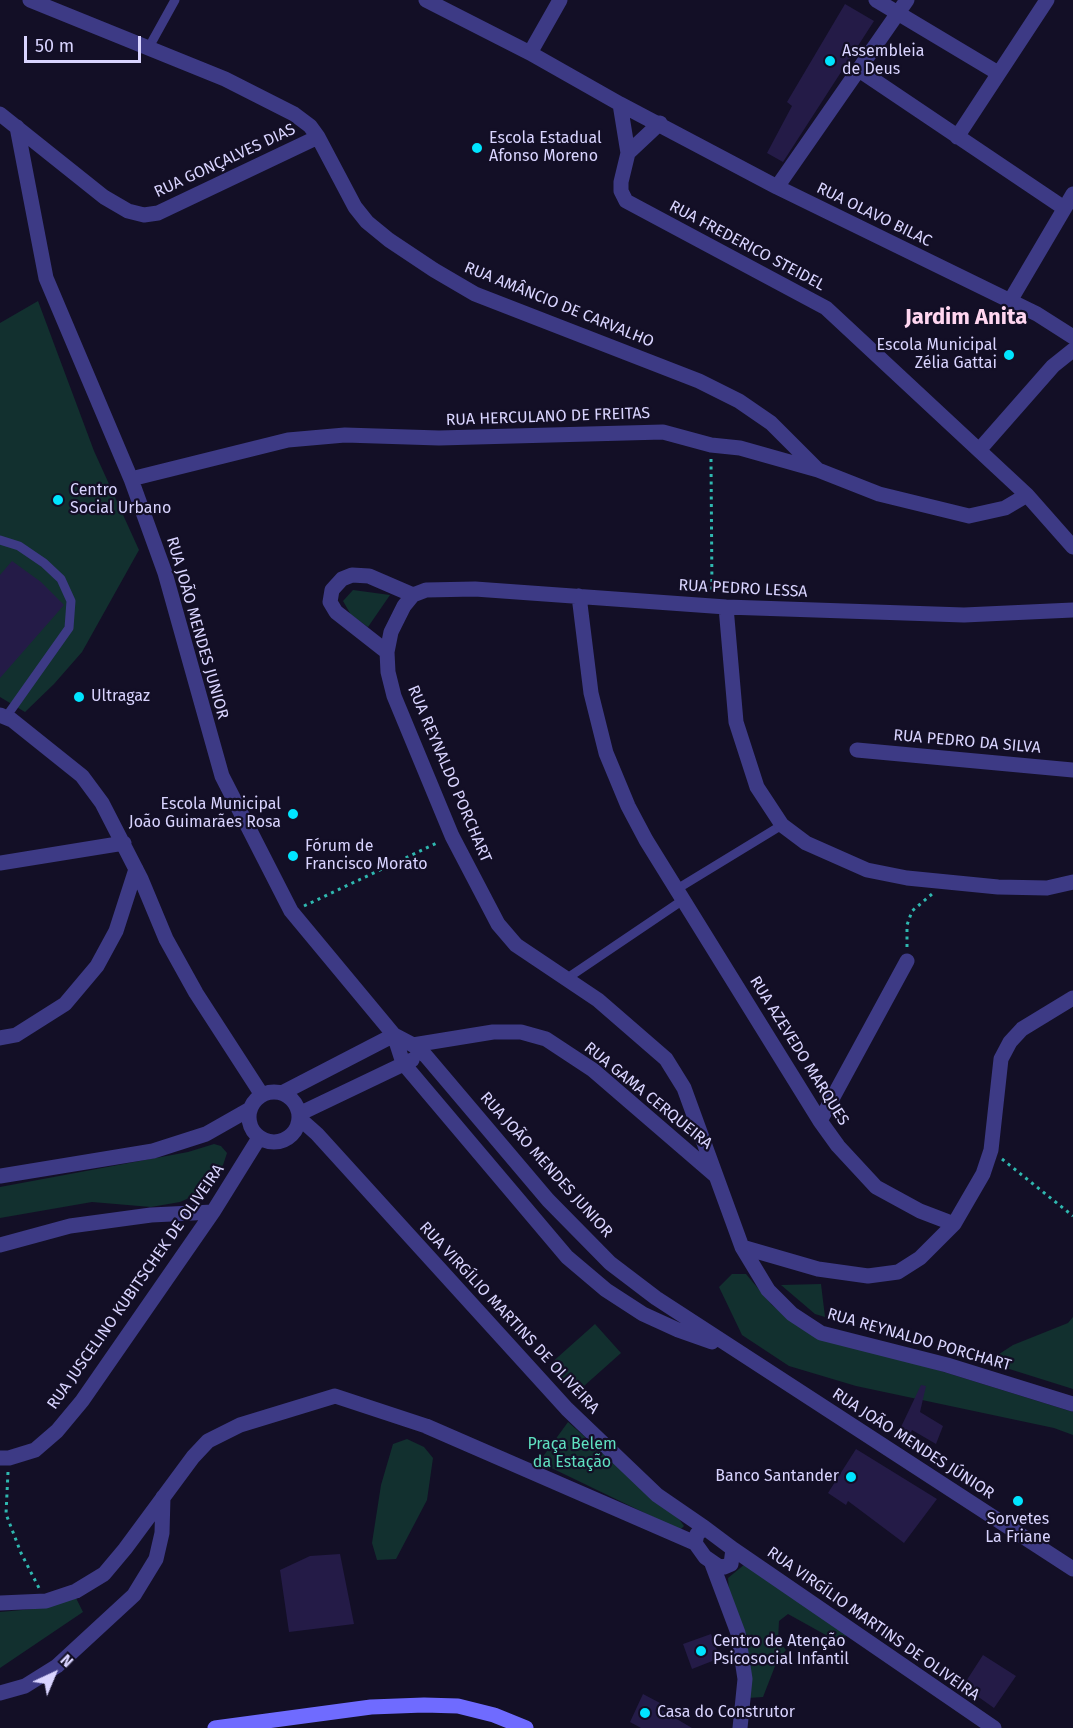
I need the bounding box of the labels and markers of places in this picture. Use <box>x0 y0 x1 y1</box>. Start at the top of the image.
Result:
place label: Assembleia de Deus <box>842 42 924 80</box>
marker: Assembleia de Deus <box>823 54 837 68</box>
place label: Escola Estadual Afonso Moreno <box>489 129 602 167</box>
marker: Escola Estadual Afonso Moreno <box>470 141 484 155</box>
place label: Escola Municipal Zélia Gattai <box>876 336 997 374</box>
marker: Escola Municipal Zélia Gattai <box>1002 348 1016 362</box>
place label: Centro Social Urbano <box>70 481 171 519</box>
marker: Centro Social Urbano <box>51 493 65 507</box>
place label: Ultragaz <box>91 687 150 707</box>
marker: Ultragaz <box>72 690 86 704</box>
place label: Escola Municipal João Guimarães Rosa <box>129 795 281 833</box>
marker: Escola Municipal João Guimarães Rosa <box>286 807 300 821</box>
place label: Fórum de Francisco Morato <box>305 837 428 875</box>
marker: Fórum de Francisco Morato <box>286 849 300 863</box>
place label: Banco Santander <box>715 1467 839 1487</box>
marker: Banco Santander <box>844 1470 858 1484</box>
marker: Sorvetes La Friane <box>1011 1494 1025 1508</box>
place label: Sorvetes La Friane <box>985 1510 1051 1548</box>
place label: Centro de Atenção Psicosocial Infantil <box>713 1632 849 1670</box>
marker: Centro de Atenção Psicosocial Infantil <box>694 1644 708 1658</box>
place label: Casa do Construtor <box>657 1703 795 1723</box>
marker: Casa do Construtor <box>638 1706 652 1720</box>

